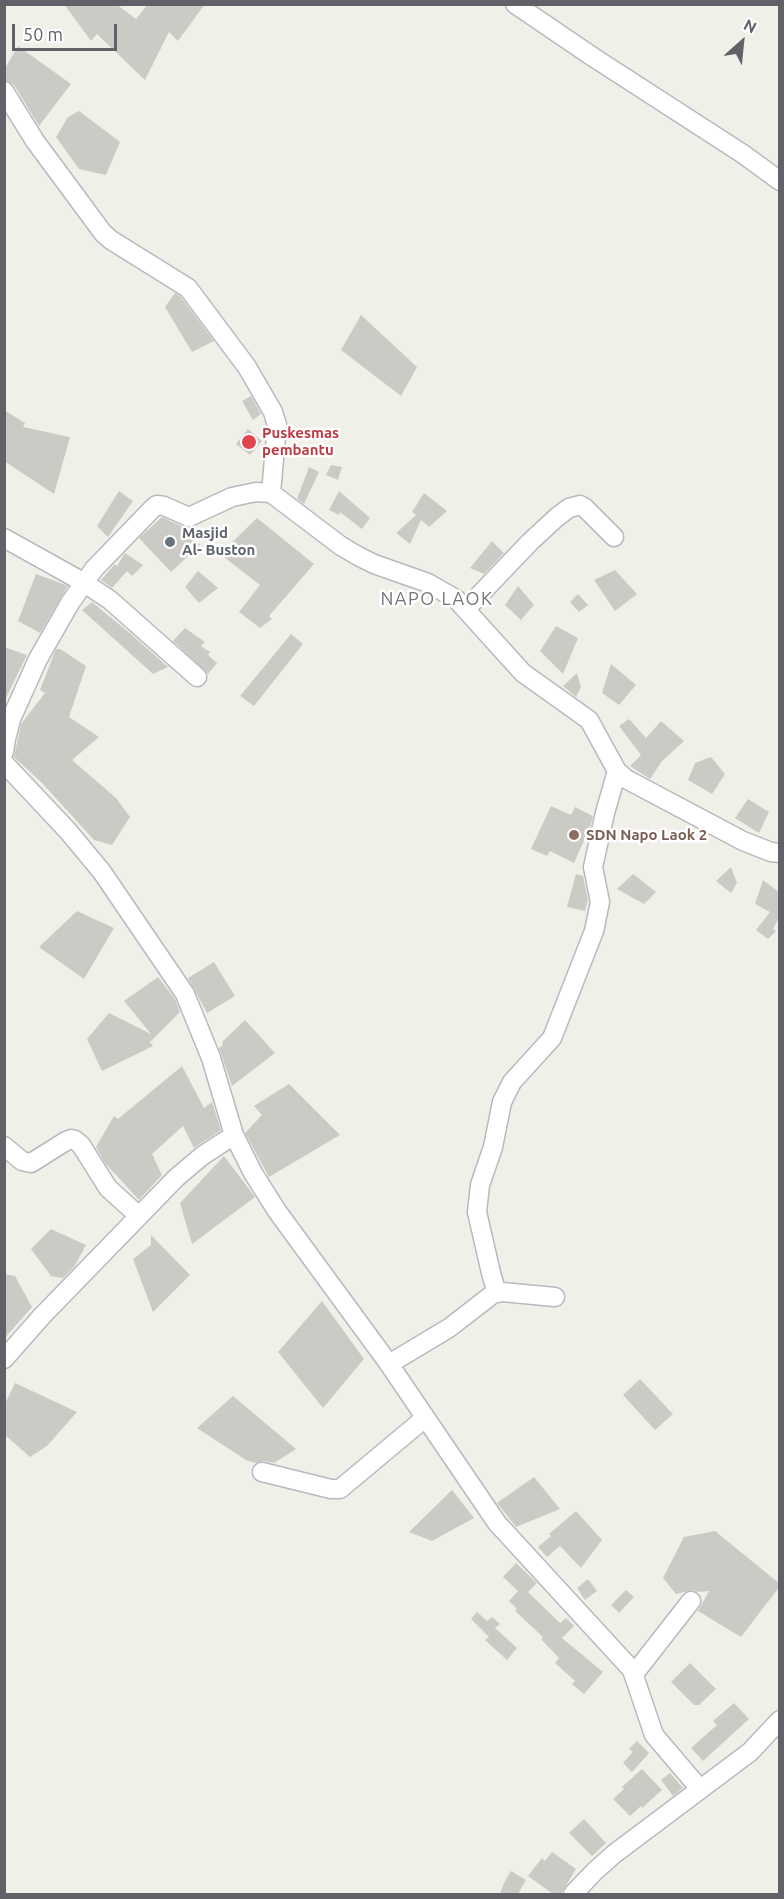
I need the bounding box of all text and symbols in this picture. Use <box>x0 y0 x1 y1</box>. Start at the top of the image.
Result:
scale bar <box>15 12 120 50</box>
north arrow <box>712 12 772 72</box>
text: N <box>741 15 760 37</box>
text: 50 m <box>23 24 63 44</box>
place label: Puskesmas pembantu <box>262 424 339 459</box>
marker: Puskesmas pembantu <box>240 433 258 451</box>
place label: Masjid Al- Buston <box>182 524 255 559</box>
marker: Masjid Al- Buston <box>163 535 177 549</box>
district label: NAPO LAOK <box>380 588 494 610</box>
place label: SDN Napo Laok 2 <box>586 826 707 844</box>
marker: SDN Napo Laok 2 <box>567 828 581 842</box>

